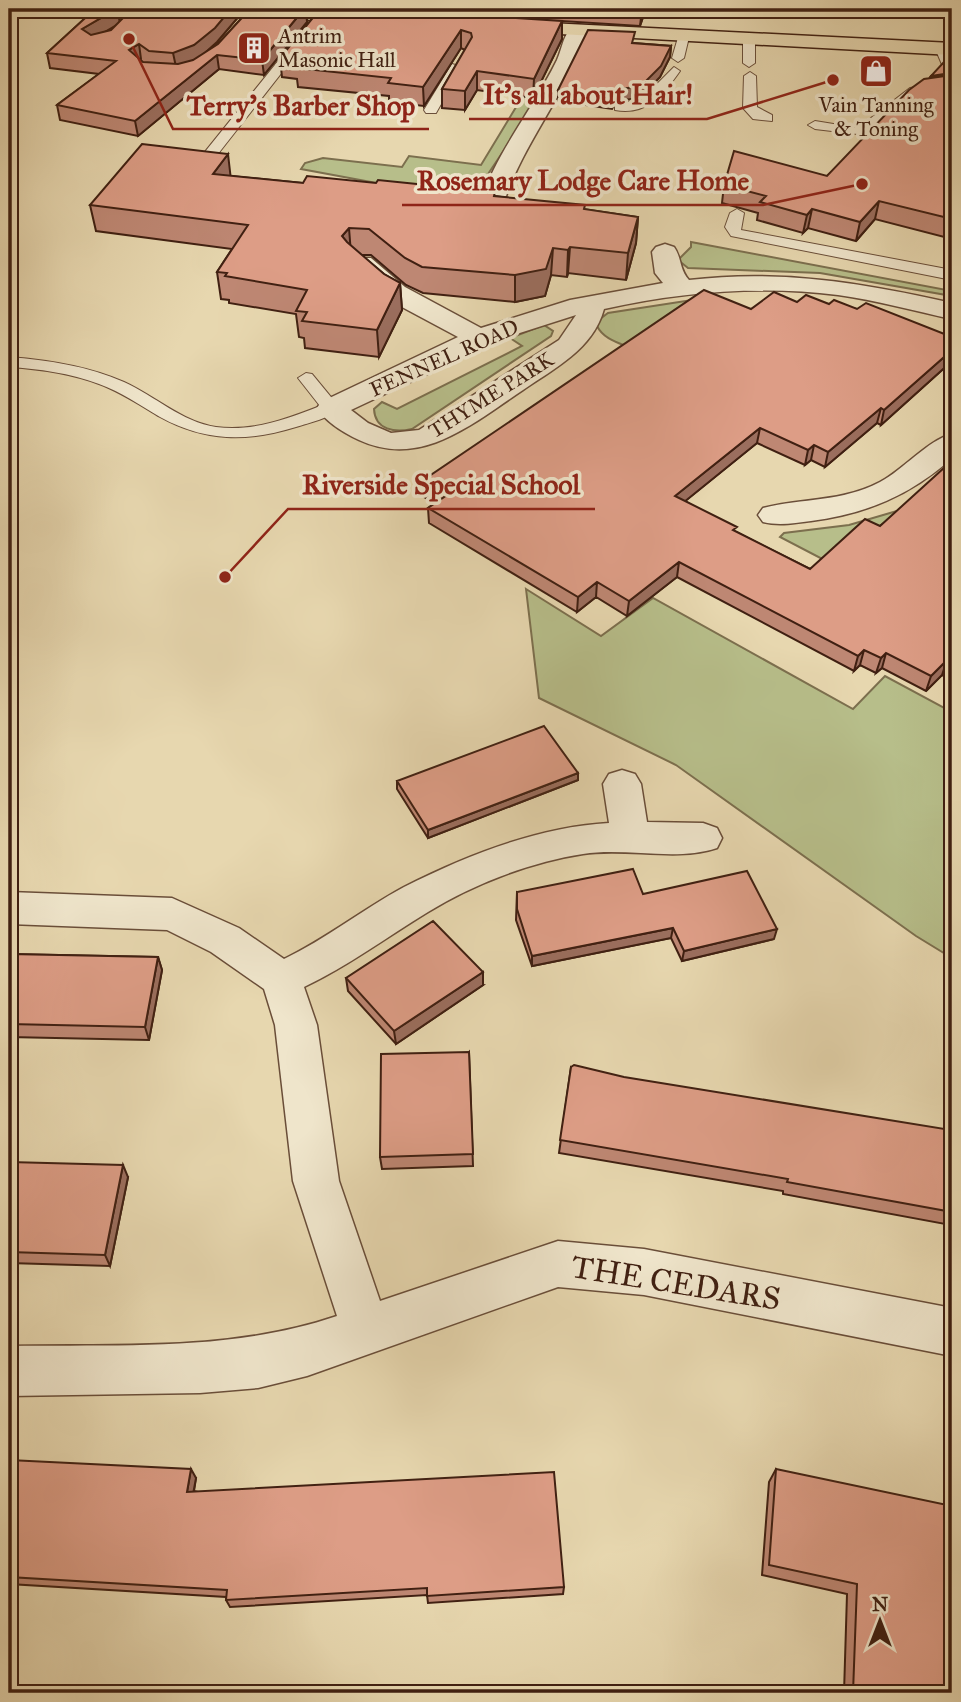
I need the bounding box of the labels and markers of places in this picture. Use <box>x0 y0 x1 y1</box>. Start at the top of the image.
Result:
place label: Antrim Masonic Hall <box>277 23 396 73</box>
building icon: Antrim Masonic Hall <box>235 29 273 67</box>
shop icon: Vain Tanning & Toning <box>857 52 895 90</box>
callout: It's all about Hair! <box>469 70 707 119</box>
callout: Terry's Barber Shop <box>173 80 429 129</box>
place label: Vain Tanning & Toning <box>817 92 934 142</box>
callout: Rosemary Lodge Care Home <box>402 156 763 205</box>
callout: Riverside Special School <box>288 460 595 509</box>

